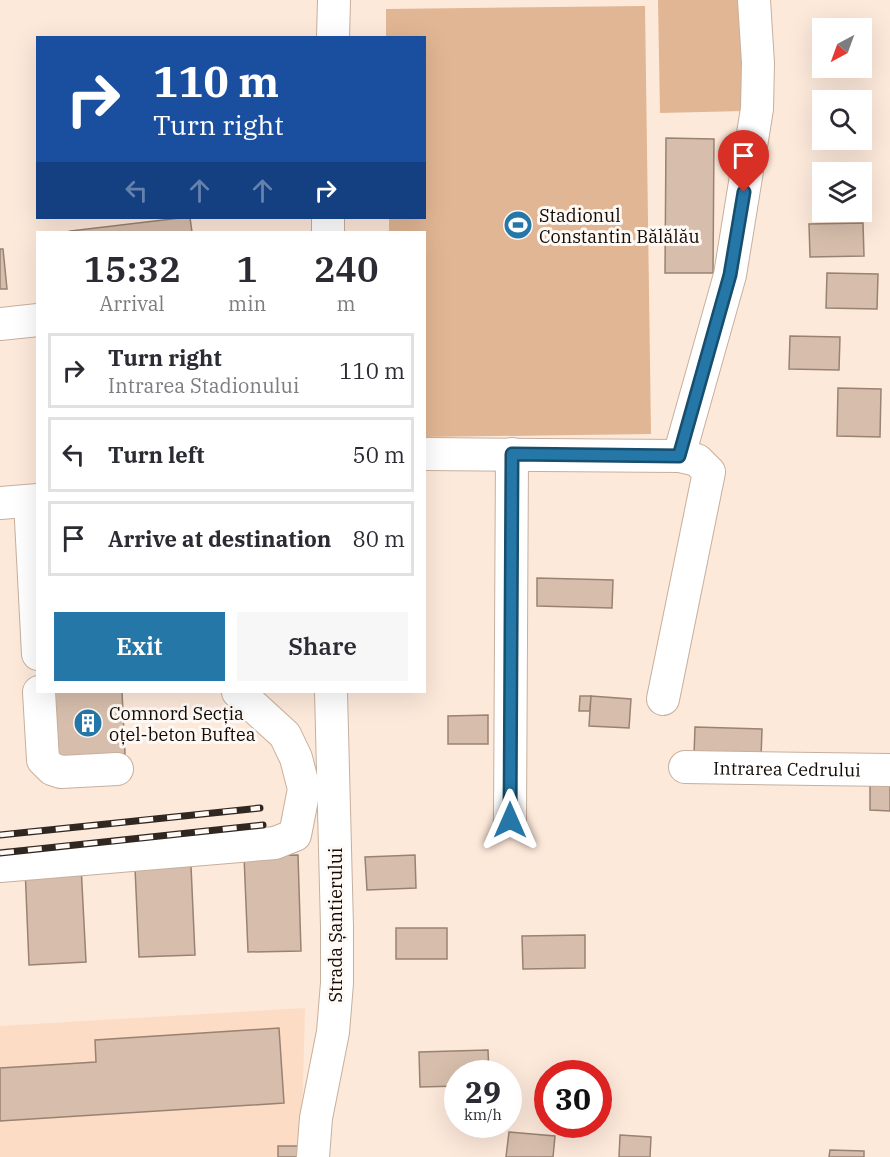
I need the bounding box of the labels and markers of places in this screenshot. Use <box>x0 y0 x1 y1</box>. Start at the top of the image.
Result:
pin <box>718 130 769 192</box>
place label: Stadionul Constantin Bălălău <box>539 204 700 248</box>
sports icon: Stadionul Constantin Bălălău <box>502 209 534 241</box>
place label: Comnord Secția oțel-beton Buftea <box>109 702 256 746</box>
building icon: Comnord Secția oțel-beton Buftea <box>72 707 104 739</box>

